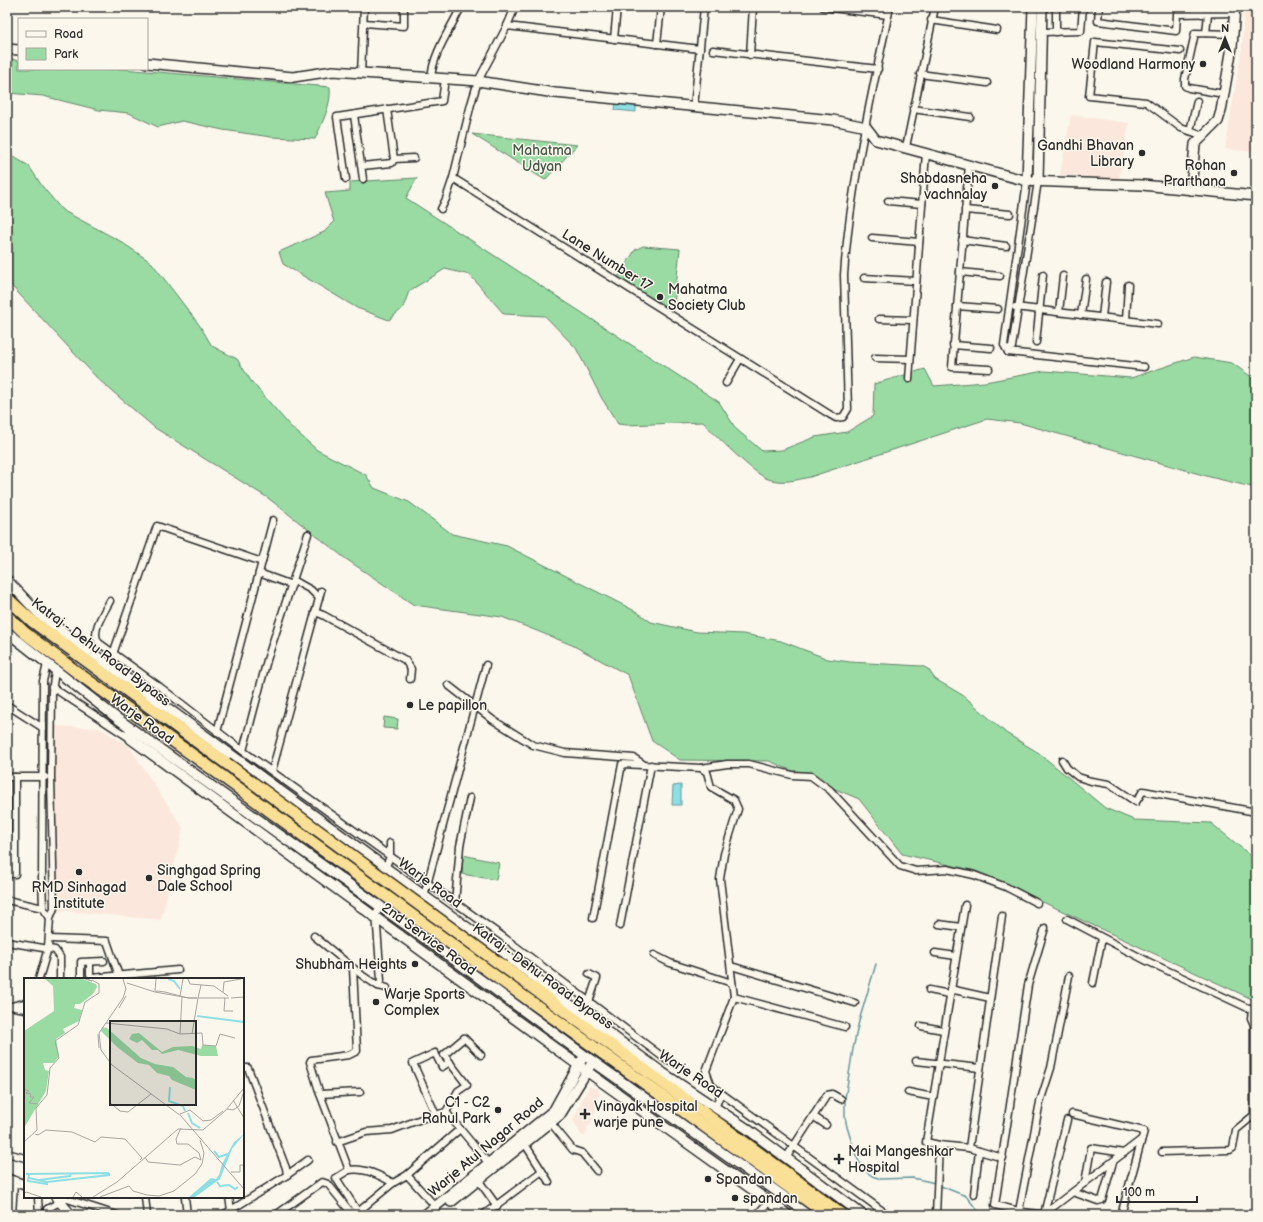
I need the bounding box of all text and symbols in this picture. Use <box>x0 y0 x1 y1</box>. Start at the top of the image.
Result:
legend <box>18 18 148 70</box>
north arrow <box>1205 18 1245 58</box>
text: N <box>1221 22 1229 35</box>
text: Road <box>54 27 83 42</box>
text: Park <box>54 47 78 62</box>
place label: Woodland Harmony <box>1071 56 1196 73</box>
marker: Woodland Harmony <box>1198 59 1208 69</box>
place label: Gandhi Bhavan Library <box>1037 137 1135 170</box>
park label: Mahatma Udyan <box>512 142 572 175</box>
marker: Gandhi Bhavan Library <box>1137 148 1147 158</box>
place label: Rohan Prarthana <box>1164 157 1226 190</box>
marker: Rohan Prarthana <box>1229 168 1239 178</box>
place label: Shabdasneha vachnalay <box>900 170 988 203</box>
marker: Shabdasneha vachnalay <box>990 181 1000 191</box>
street label: Lane Number 17 <box>559 226 655 295</box>
place label: Mahatma Society Club <box>668 281 746 314</box>
marker: Mahatma Society Club <box>655 292 665 302</box>
street label: Katraj - Dehu Road Bypass <box>28 594 174 710</box>
street label: Warje Road <box>107 690 177 748</box>
place label: Le papillon <box>418 697 487 714</box>
marker: Le papillon <box>405 700 415 710</box>
street label: Warje Road <box>395 854 465 912</box>
place label: Singhgad Spring Dale School <box>157 862 261 895</box>
marker: RMD Sinhagad Institute <box>74 867 84 877</box>
marker: Singhgad Spring Dale School <box>144 873 154 883</box>
place label: RMD Sinhagad Institute <box>31 879 127 912</box>
street label: 2nd Service Road <box>378 899 480 979</box>
street label: Katraj - Dehu Road Bypass <box>469 919 617 1033</box>
place label: Shubham Heights <box>295 956 407 973</box>
marker: Shubham Heights <box>410 959 420 969</box>
inset map <box>24 978 244 1198</box>
place label: Warje Sports Complex <box>384 986 465 1019</box>
marker: Warje Sports Complex <box>371 997 381 1007</box>
street label: Warje Road <box>655 1046 727 1102</box>
place label: C1 - C2 Rahul Park <box>422 1094 491 1127</box>
street label: Warje Atul Nagar Road <box>425 1094 547 1200</box>
place label: Vinayak Hospital warje pune <box>594 1098 698 1131</box>
marker: C1 - C2 Rahul Park <box>493 1105 503 1115</box>
marker: Vinayak Hospital warje pune <box>579 1108 591 1120</box>
place label: Mai Mangeshkar Hospital <box>848 1143 955 1176</box>
marker: Mai Mangeshkar Hospital <box>833 1153 845 1165</box>
place label: Spandan <box>716 1171 772 1188</box>
marker: Spandan <box>703 1174 713 1184</box>
scale bar <box>1117 1178 1197 1204</box>
text: 100 m <box>1123 1185 1155 1200</box>
place label: spandan <box>743 1190 798 1207</box>
marker: spandan <box>730 1193 740 1203</box>

